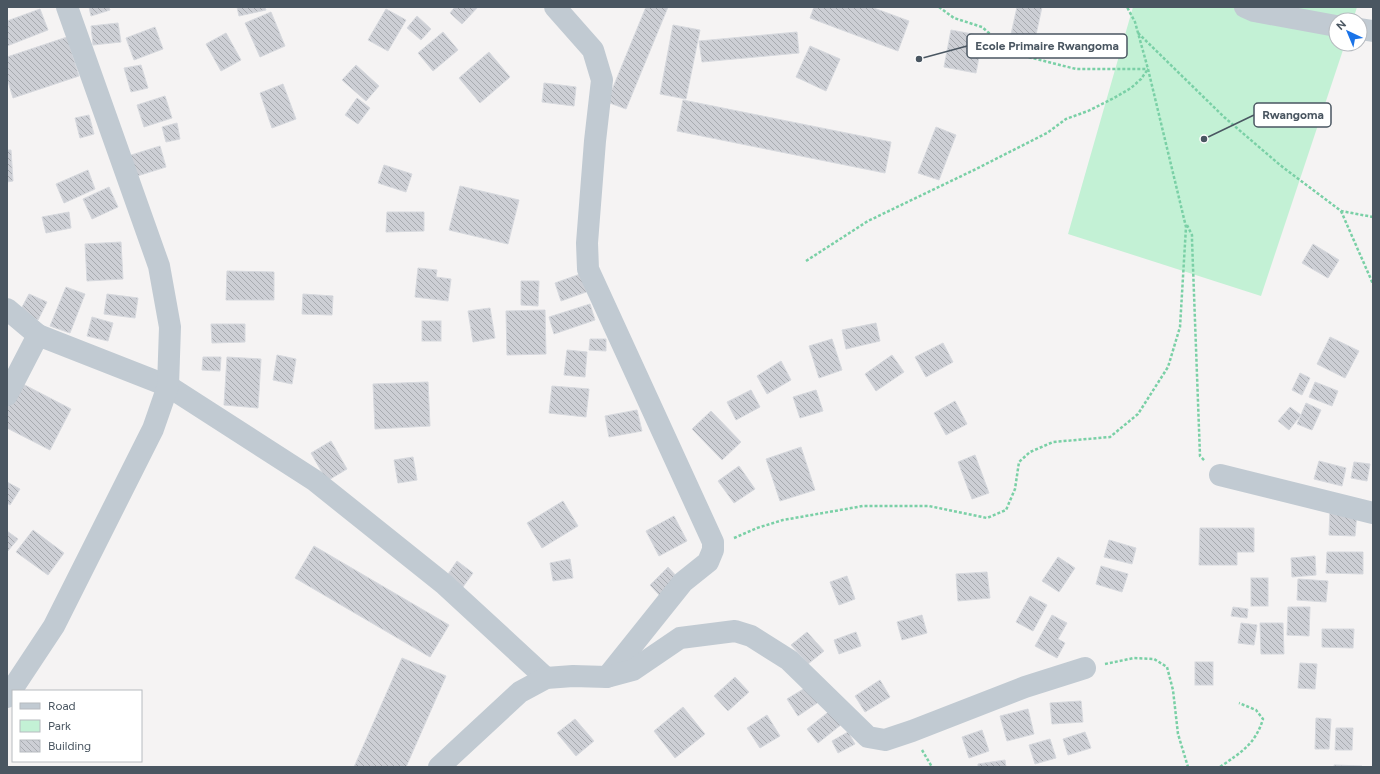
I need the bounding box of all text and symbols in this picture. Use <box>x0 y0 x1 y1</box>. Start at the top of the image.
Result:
north arrow <box>1328 12 1368 52</box>
text: N <box>1334 18 1349 33</box>
callout: Ecole Primaire Rwangoma <box>967 34 1127 58</box>
text: Ecole Primaire Rwangoma <box>975 39 1119 53</box>
callout: Rwangoma <box>1254 103 1331 127</box>
text: Rwangoma <box>1262 108 1324 122</box>
legend <box>12 690 142 762</box>
text: Road <box>48 699 76 713</box>
text: Park <box>48 719 71 733</box>
text: Building <box>48 739 91 753</box>

